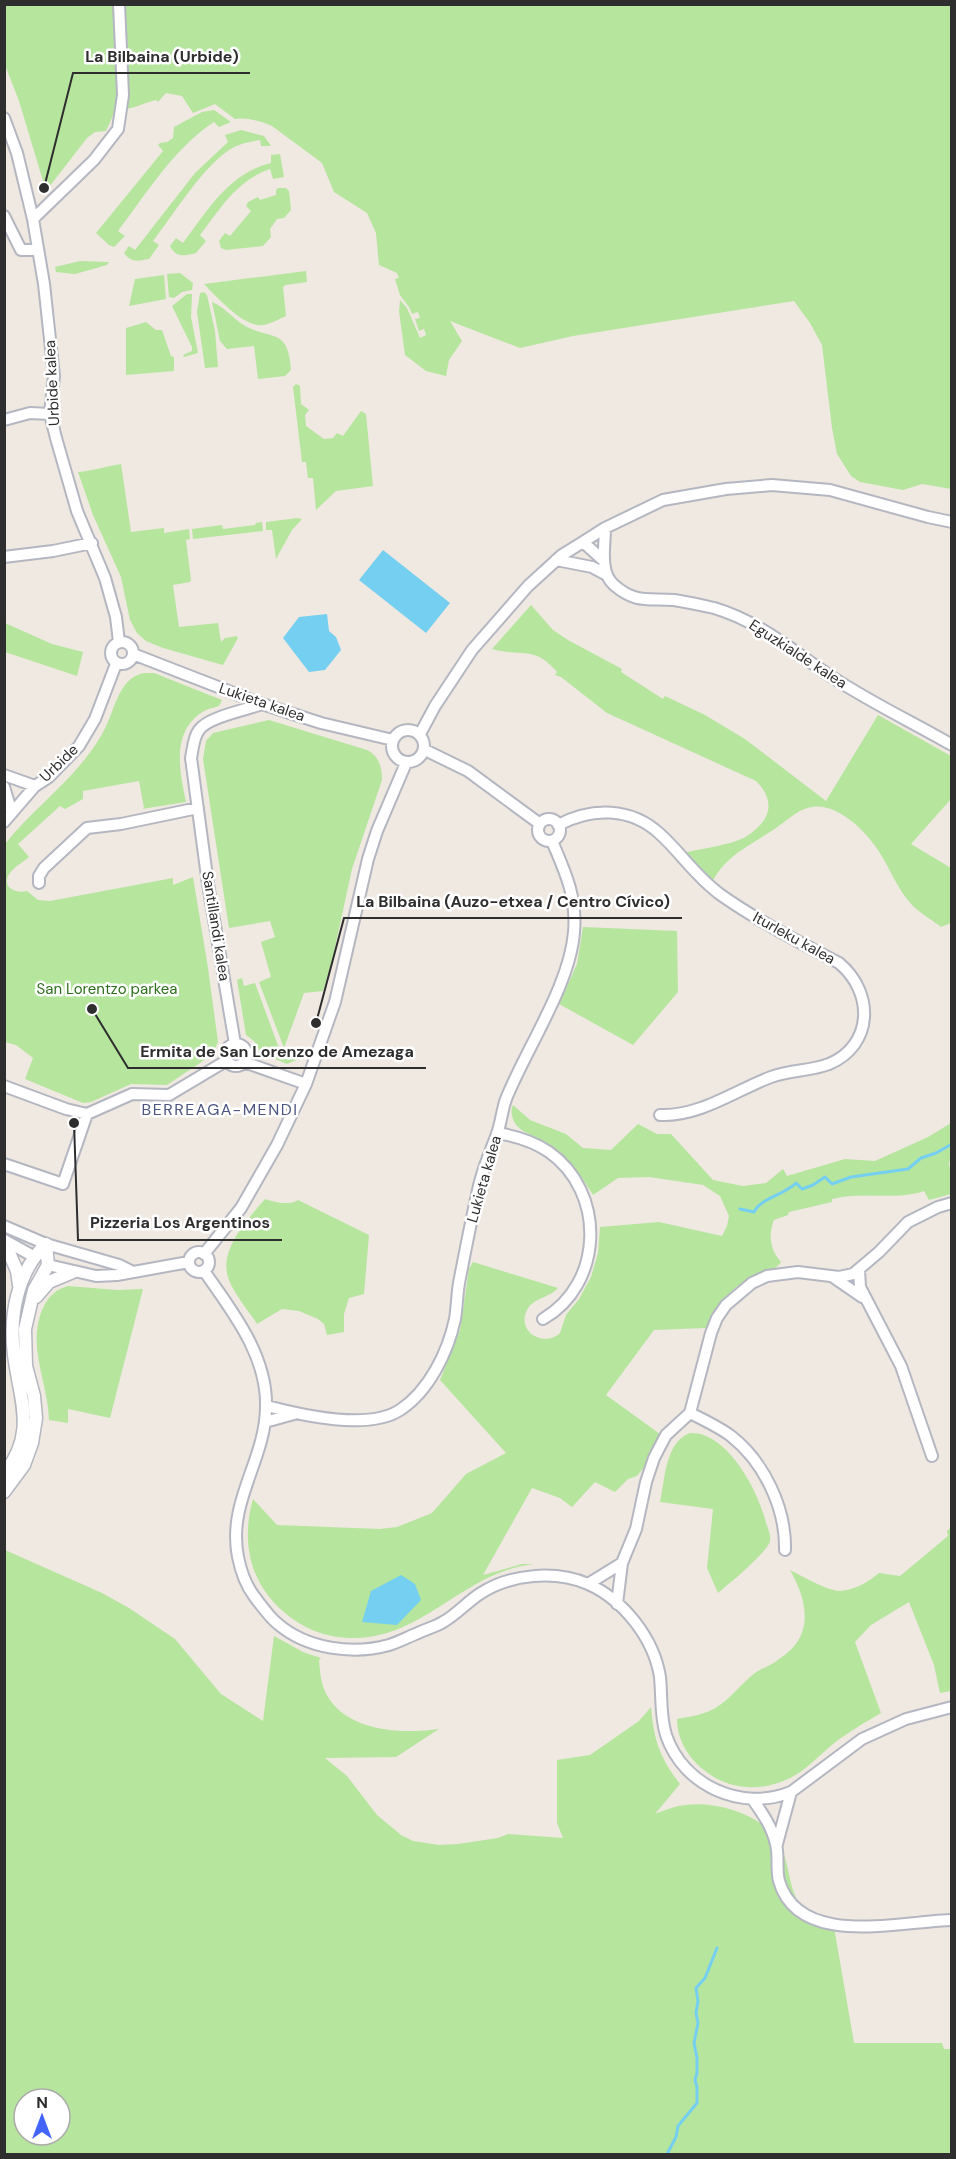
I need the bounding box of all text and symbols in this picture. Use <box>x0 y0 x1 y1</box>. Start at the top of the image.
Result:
callout: La Bilbaina (Urbide) <box>73 39 250 73</box>
text: La Bilbaina (Urbide) <box>85 46 239 67</box>
street label: Urbide kalea <box>40 340 64 426</box>
street label: Eguzkialde kalea <box>745 615 851 693</box>
street label: Lukieta kalea <box>216 678 308 726</box>
street label: Urbide <box>35 740 83 786</box>
street label: Santillandi kalea <box>197 870 235 982</box>
callout: La Bilbaina (Auzo-etxea / Centro Cívico) <box>344 884 682 918</box>
text: La Bilbaina (Auzo-etxea / Centro Cívico) <box>356 891 670 912</box>
street label: Iturleku kalea <box>749 907 839 969</box>
park label: San Lorentzo parkea <box>37 979 177 999</box>
callout: Ermita de San Lorenzo de Amezaga <box>128 1034 426 1068</box>
text: Ermita de San Lorenzo de Amezaga <box>140 1041 414 1062</box>
district label: BERREAGA-MENDI <box>142 1099 298 1120</box>
street label: Lukieta kalea <box>462 1133 506 1225</box>
callout: Pizzeria Los Argentinos <box>78 1206 282 1240</box>
text: Pizzeria Los Argentinos <box>90 1212 270 1233</box>
north arrow <box>12 2087 72 2147</box>
text: N <box>36 2092 48 2113</box>

